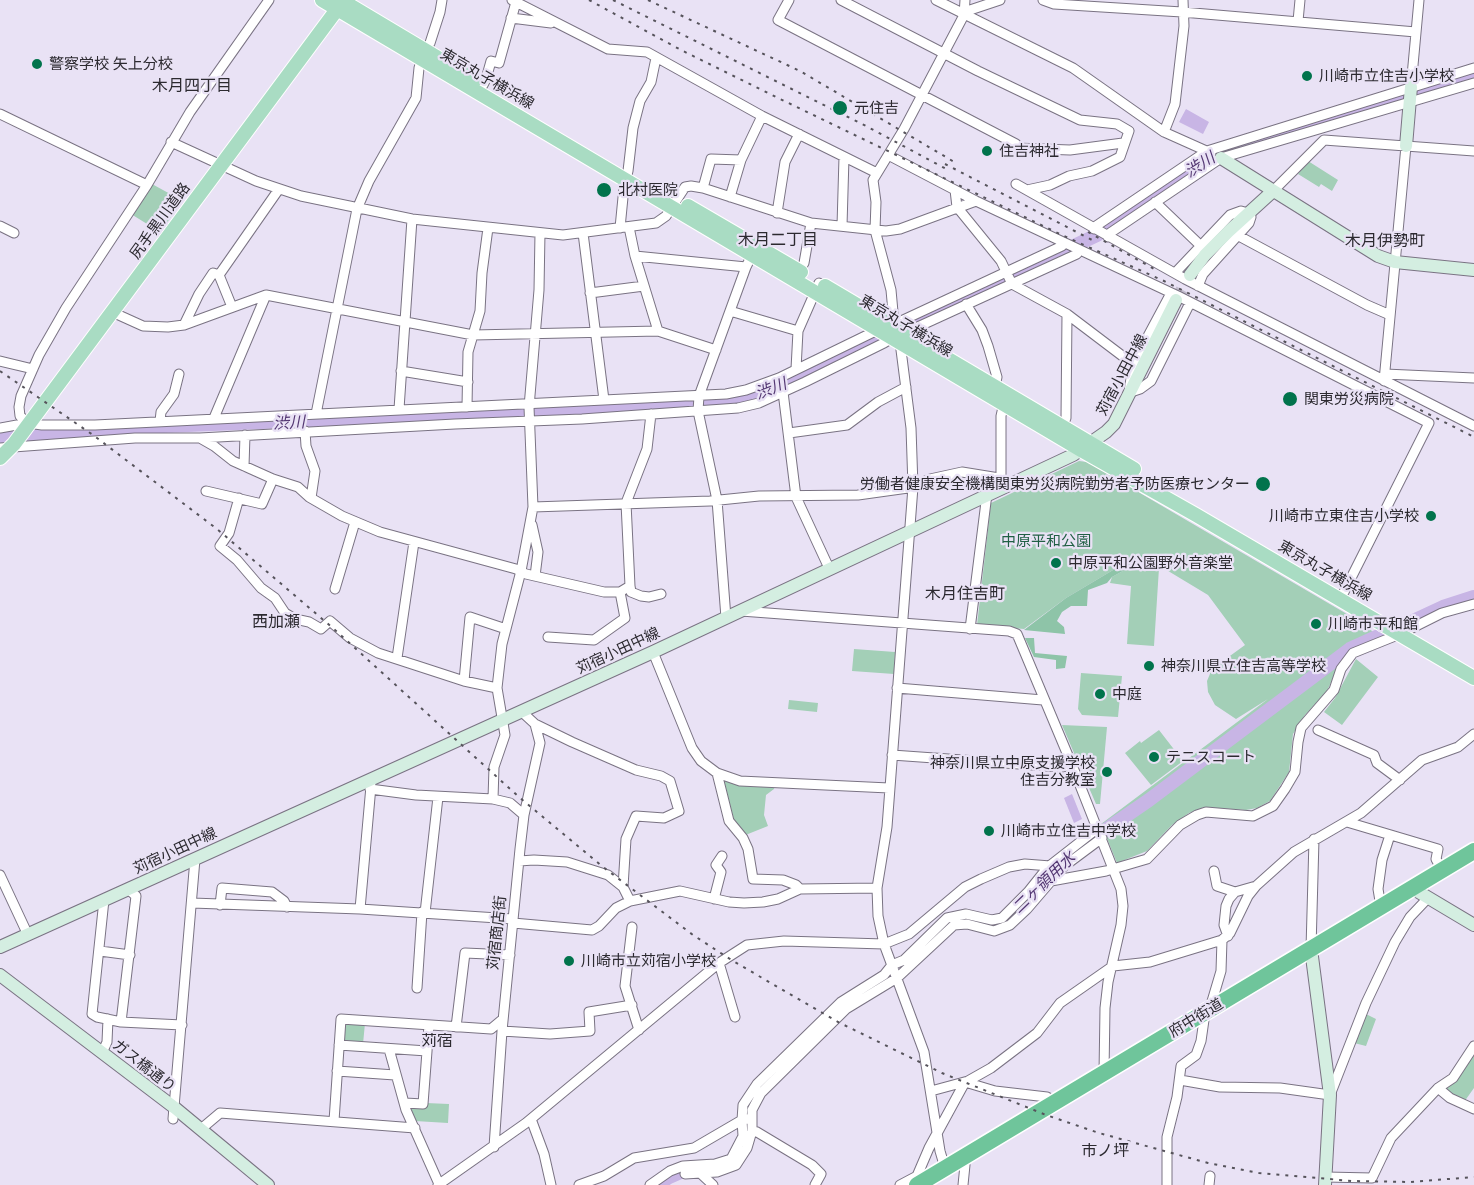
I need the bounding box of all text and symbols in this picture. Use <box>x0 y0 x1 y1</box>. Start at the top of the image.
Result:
street label: 東京丸子横浜線 <box>437 45 537 113</box>
place label: 警察学校 矢上分校 <box>49 55 173 73</box>
marker: 警察学校 矢上分校 <box>30 57 44 71</box>
place label: 川崎市立住吉小学校 <box>1319 67 1454 85</box>
marker: 川崎市立住吉小学校 <box>1300 69 1314 83</box>
district label: 木月四丁目 <box>152 76 232 96</box>
marker: 元住吉 <box>831 99 849 117</box>
place label: 元住吉 <box>854 99 899 117</box>
place label: 住吉神社 <box>999 142 1059 160</box>
marker: 住吉神社 <box>980 144 994 158</box>
water label: 渋川 <box>1181 148 1219 182</box>
street label: 尻手黒川道路 <box>126 179 194 263</box>
marker: 北村医院 <box>595 181 613 199</box>
place label: 北村医院 <box>618 181 678 199</box>
district label: 木月二丁目 <box>738 230 818 250</box>
district label: 木月伊勢町 <box>1345 231 1425 251</box>
street label: 東京丸子横浜線 <box>856 291 956 361</box>
street label: 苅宿小田中線 <box>1093 331 1151 419</box>
water label: 渋川 <box>753 374 789 404</box>
marker: 関東労災病院 <box>1281 390 1299 408</box>
place label: 関東労災病院 <box>1304 390 1394 408</box>
water label: 渋川 <box>273 413 305 433</box>
place label: 労働者健康安全機構関東労災病院勤労者予防医療センター <box>860 475 1250 493</box>
marker: 労働者健康安全機構関東労災病院勤労者予防医療センター <box>1254 475 1272 493</box>
place label: 川崎市立東住吉小学校 <box>1269 507 1419 525</box>
marker: 川崎市立東住吉小学校 <box>1424 509 1438 523</box>
park label: 中原平和公園 <box>1001 532 1091 550</box>
street label: 東京丸子横浜線 <box>1275 537 1375 605</box>
place label: 中原平和公園野外音楽堂 <box>1068 554 1233 572</box>
marker: 中原平和公園野外音楽堂 <box>1049 556 1063 570</box>
district label: 木月住吉町 <box>925 584 1005 604</box>
district label: 西加瀬 <box>252 612 300 632</box>
place label: 川崎市平和館 <box>1328 615 1418 633</box>
marker: 川崎市平和館 <box>1309 617 1323 631</box>
street label: 苅宿小田中線 <box>573 624 663 678</box>
place label: 神奈川県立住吉高等学校 <box>1161 657 1326 675</box>
marker: 神奈川県立住吉高等学校 <box>1142 659 1156 673</box>
place label: 中庭 <box>1112 685 1142 703</box>
marker: 中庭 <box>1093 687 1107 701</box>
place label: テニスコート <box>1166 748 1256 766</box>
marker: テニスコート <box>1147 750 1161 764</box>
place label: 神奈川県立中原支援学校 住吉分教室 <box>930 754 1095 789</box>
marker: 神奈川県立中原支援学校 住吉分教室 <box>1100 765 1114 779</box>
place label: 川崎市立住吉中学校 <box>1001 822 1136 840</box>
street label: 苅宿小田中線 <box>130 824 220 878</box>
marker: 川崎市立住吉中学校 <box>982 824 996 838</box>
water label: 二ヶ領用水 <box>1009 848 1079 918</box>
street label: 苅宿商店街 <box>484 895 510 971</box>
place label: 川崎市立苅宿小学校 <box>581 952 716 970</box>
marker: 川崎市立苅宿小学校 <box>562 954 576 968</box>
street label: 府中街道 <box>1166 995 1226 1041</box>
district label: 苅宿 <box>421 1031 453 1051</box>
street label: ガス橋通り <box>109 1036 179 1096</box>
district label: 市ノ坪 <box>1081 1141 1129 1161</box>

